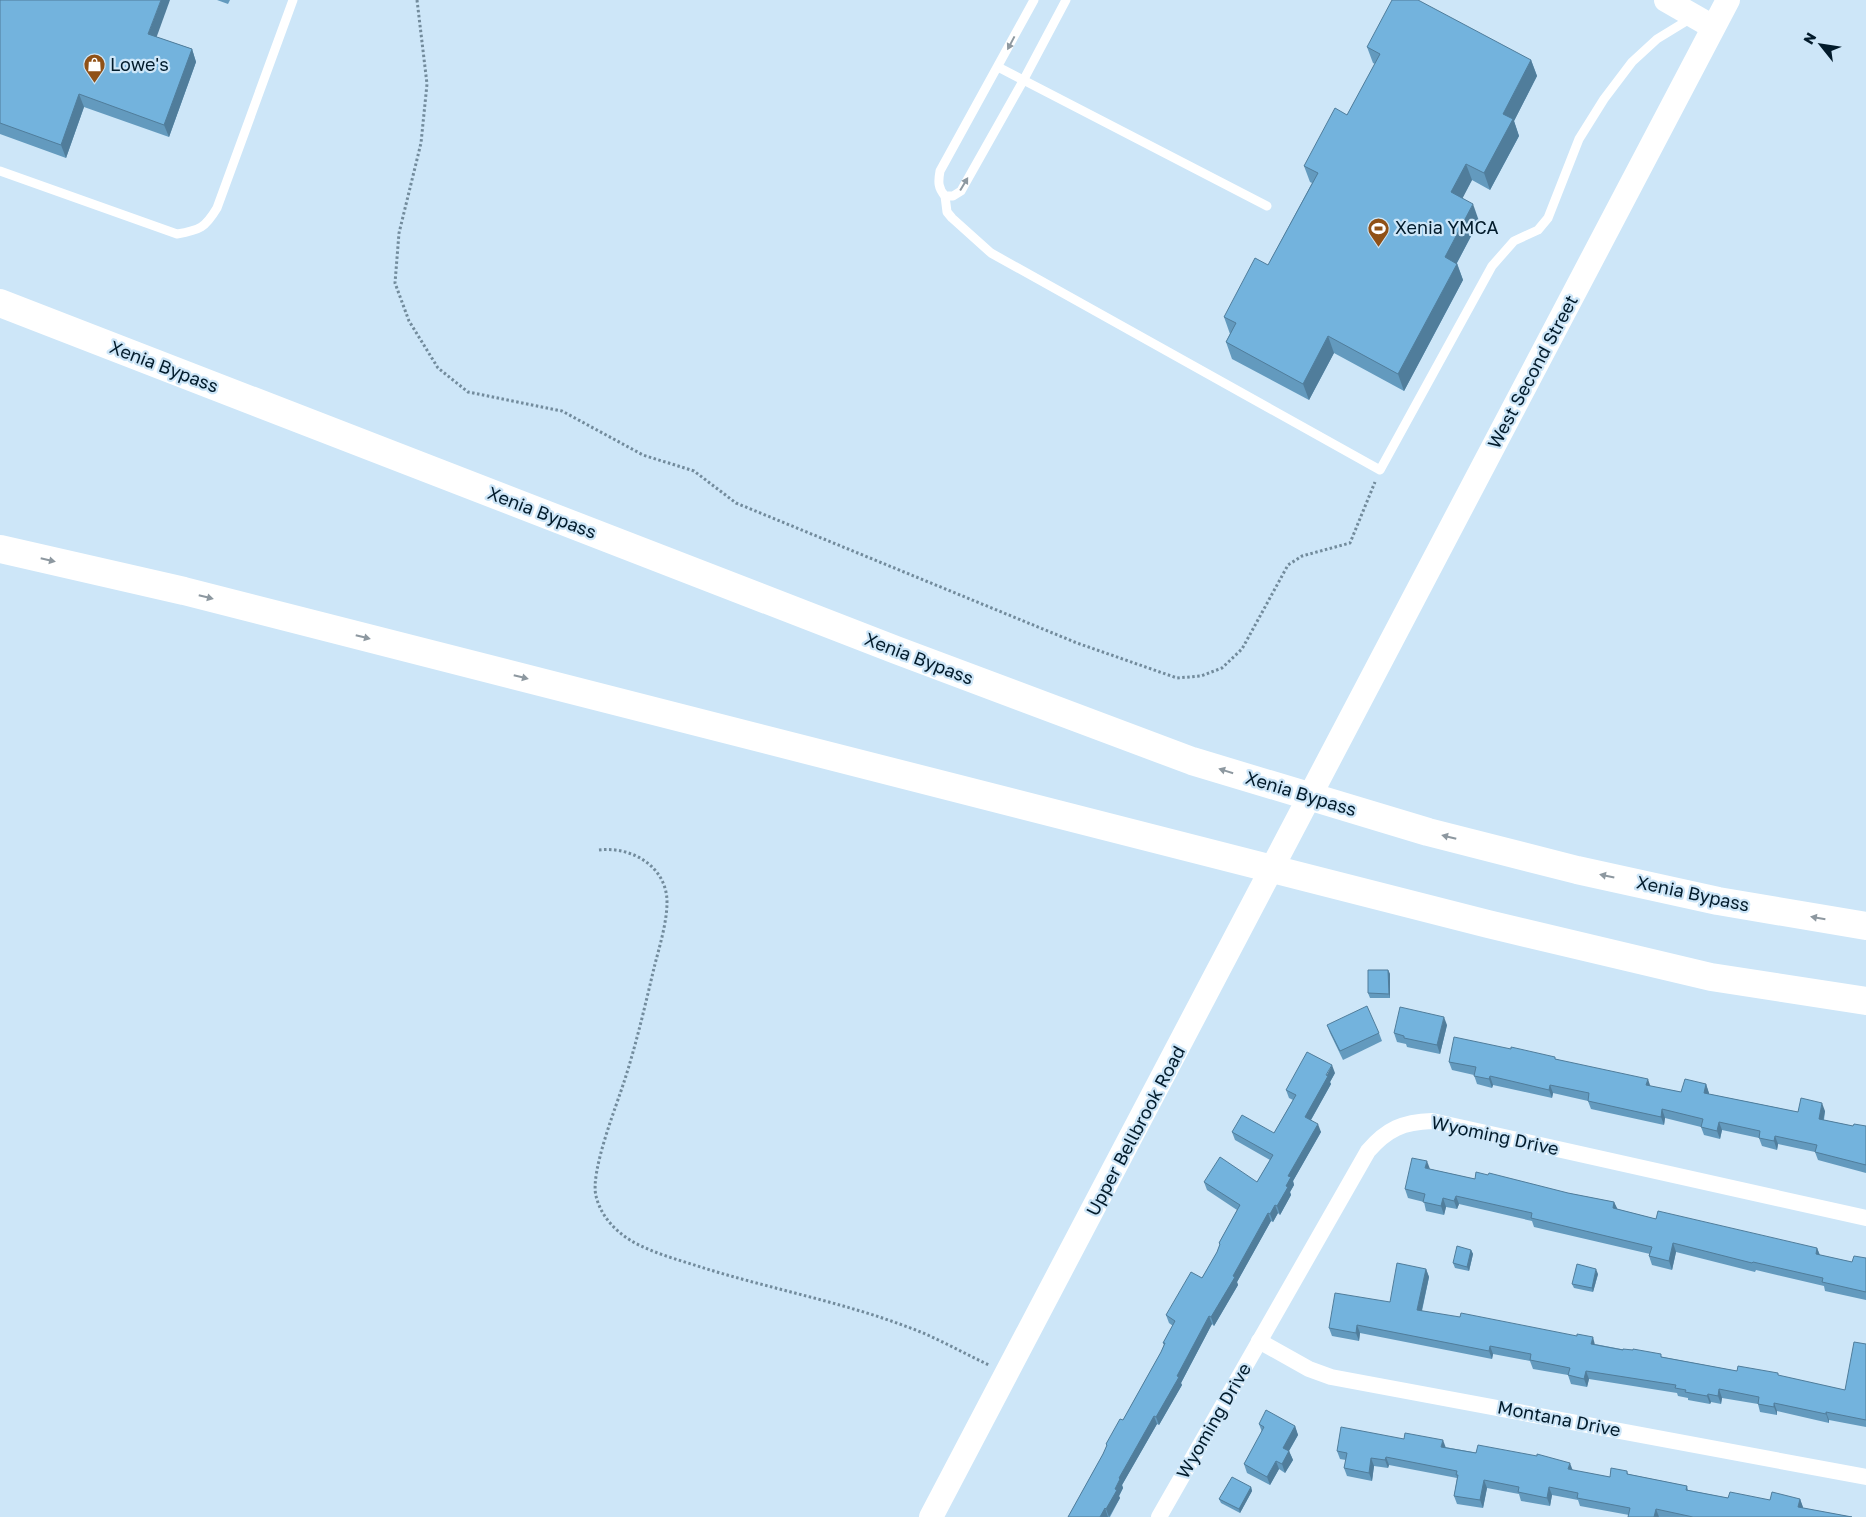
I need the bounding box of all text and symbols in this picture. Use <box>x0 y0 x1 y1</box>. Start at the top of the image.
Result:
north arrow <box>1796 20 1846 70</box>
text: N <box>1799 29 1819 47</box>
one-way arrow <box>1007 36 1015 50</box>
shop icon: Lowe's <box>82 53 106 84</box>
place label: Lowe's <box>110 53 169 75</box>
one-way arrow <box>959 178 969 191</box>
sports icon: Xenia YMCA <box>1367 216 1391 247</box>
place label: Xenia YMCA <box>1395 216 1498 238</box>
street label: West Second Street <box>1482 291 1582 452</box>
street label: Xenia Bypass <box>107 335 222 397</box>
street label: Xenia Bypass <box>485 481 600 543</box>
one-way arrow <box>40 556 55 564</box>
one-way arrow <box>198 593 213 601</box>
street label: Xenia Bypass <box>862 627 977 689</box>
one-way arrow <box>356 633 371 641</box>
one-way arrow <box>513 673 528 681</box>
street label: Xenia Bypass <box>1243 766 1359 820</box>
one-way arrow <box>1219 767 1234 775</box>
one-way arrow <box>1442 833 1457 841</box>
street label: Xenia Bypass <box>1635 870 1752 916</box>
one-way arrow <box>1599 872 1615 880</box>
one-way arrow <box>1810 914 1826 922</box>
street label: Upper Bellbrook Road <box>1081 1042 1189 1219</box>
street label: Wyoming Drive <box>1429 1111 1561 1159</box>
street label: Wyoming Drive <box>1171 1359 1255 1482</box>
street label: Montana Drive <box>1496 1395 1623 1441</box>

